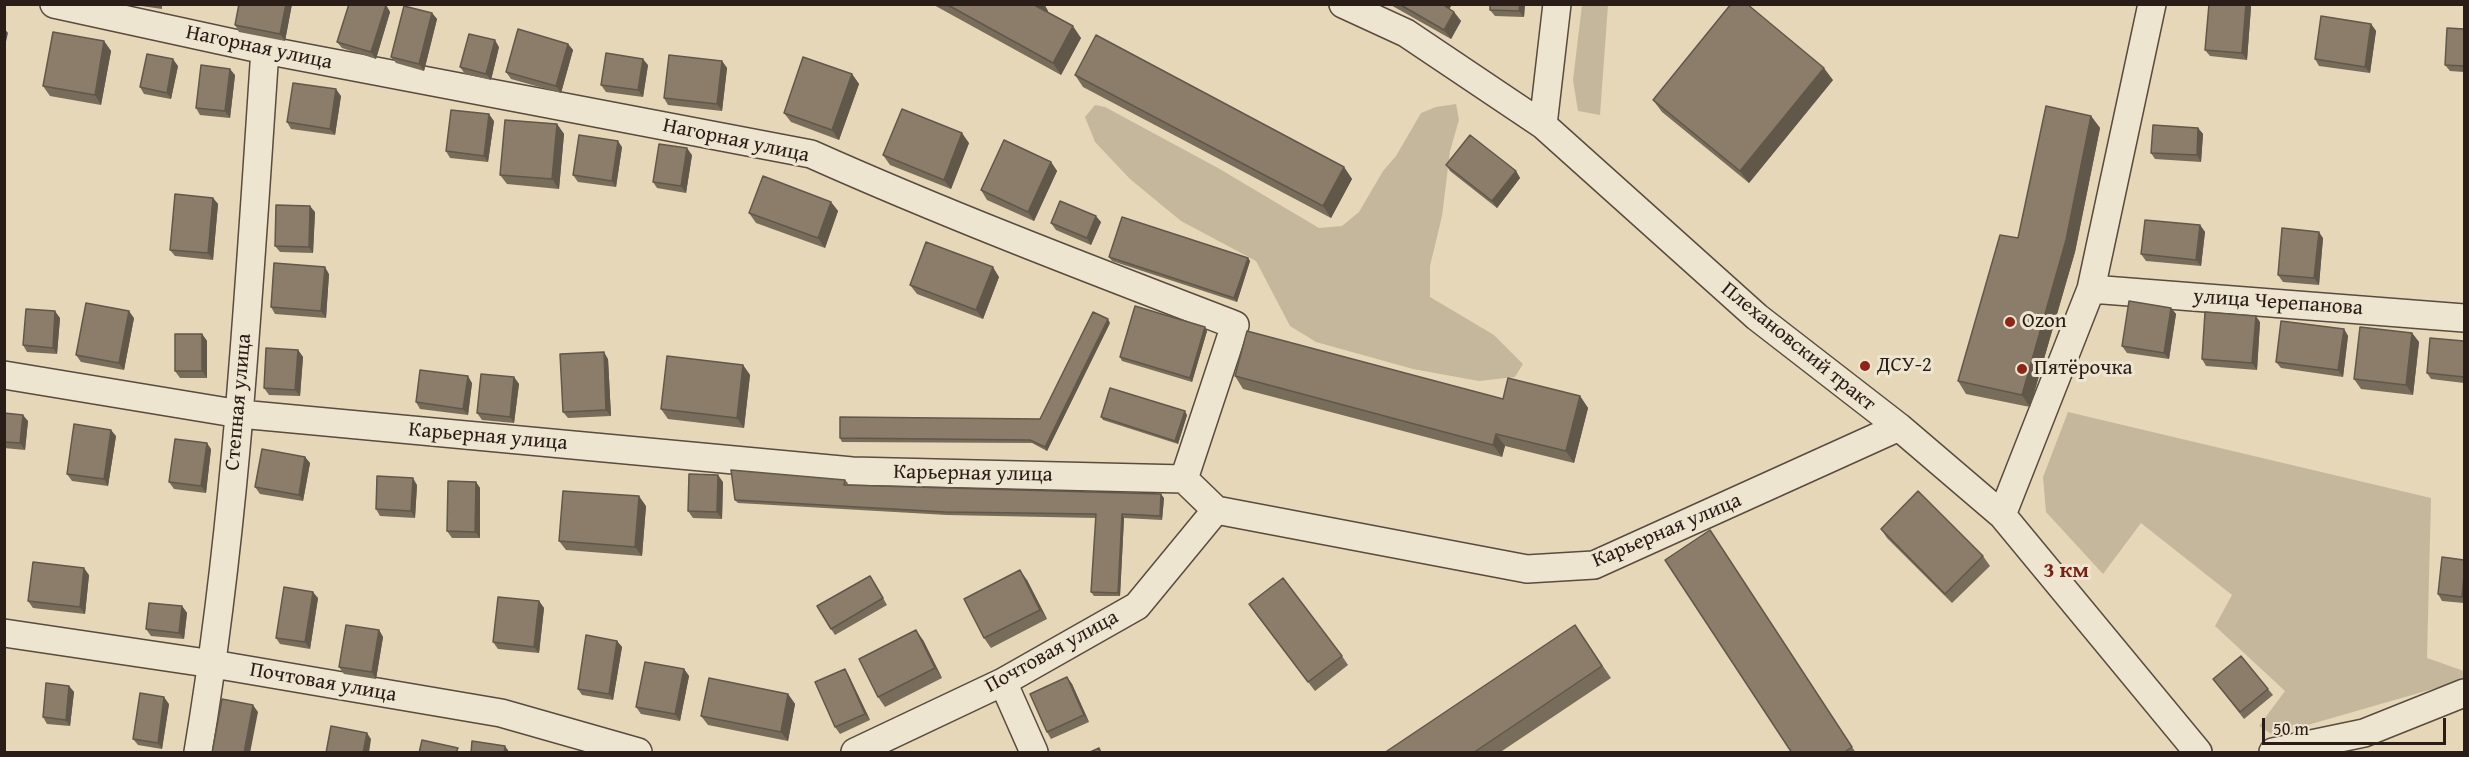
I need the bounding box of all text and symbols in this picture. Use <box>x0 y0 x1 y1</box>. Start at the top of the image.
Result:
street label: Нагорная улица <box>184 20 334 76</box>
street label: Нагорная улица <box>661 113 811 169</box>
street label: Плехановский тракт <box>1716 277 1880 417</box>
street label: улица Черепанова <box>2192 284 2364 322</box>
place label: Ozon <box>2022 309 2066 335</box>
marker: Ozon <box>2003 315 2017 329</box>
street label: Степная улица <box>220 332 258 472</box>
place label: ДСУ-2 <box>1877 353 1932 379</box>
place label: Пятёрочка <box>2034 356 2132 382</box>
marker: ДСУ-2 <box>1858 359 1872 373</box>
marker: Пятёрочка <box>2015 362 2029 376</box>
street label: Карьерная улица <box>407 417 569 457</box>
street label: Карьерная улица <box>893 460 1053 488</box>
street label: Карьерная улица <box>1589 488 1745 574</box>
district label: 3 км <box>2043 558 2089 584</box>
street label: Почтовая улица <box>981 605 1123 699</box>
street label: Почтовая улица <box>248 658 398 708</box>
scale bar <box>2265 706 2450 744</box>
text: 50 m <box>2273 715 2309 742</box>

